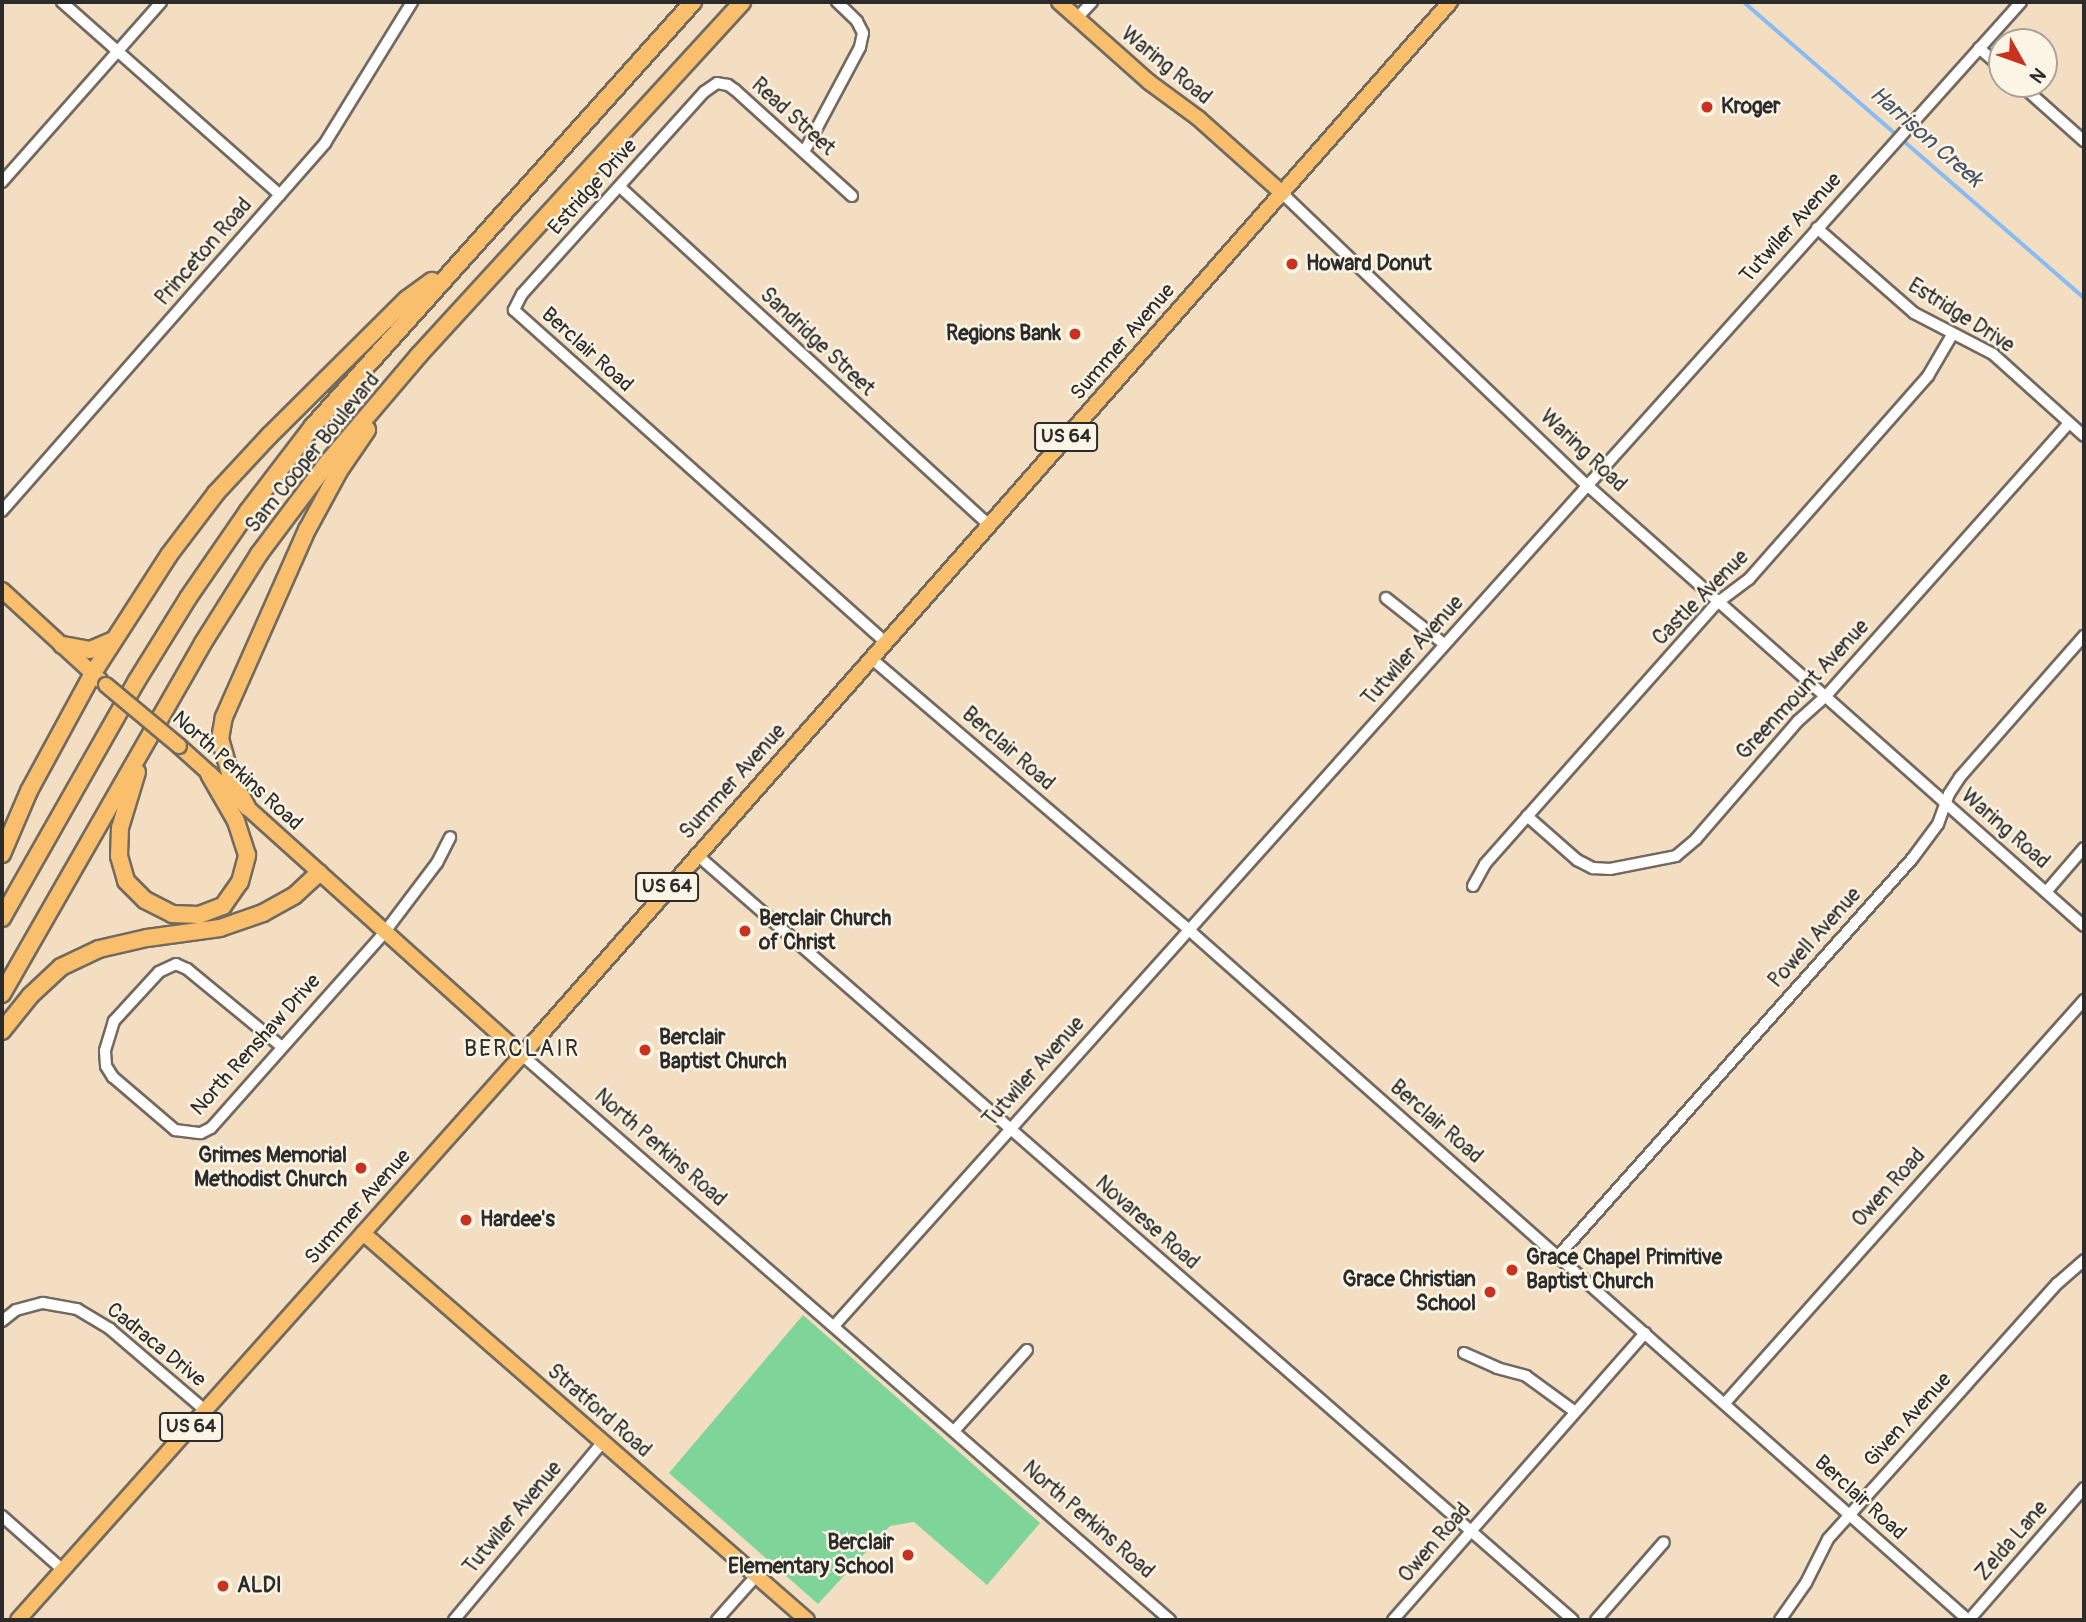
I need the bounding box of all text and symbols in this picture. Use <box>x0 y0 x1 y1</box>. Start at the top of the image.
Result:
street label: Waring Road <box>1116 22 1216 110</box>
north arrow <box>1988 28 2058 98</box>
text: N <box>2024 63 2051 88</box>
street label: Read Street <box>746 73 840 161</box>
water label: Harrison Creek <box>1864 81 1988 193</box>
place label: Kroger <box>1721 94 1780 120</box>
marker: Kroger <box>1699 99 1715 115</box>
street label: Estridge Drive <box>543 134 643 240</box>
street label: Tutwiler Avenue <box>1735 168 1847 288</box>
street label: Princeton Road <box>150 193 258 311</box>
place label: Howard Donut <box>1306 251 1431 277</box>
marker: Howard Donut <box>1284 256 1300 272</box>
street label: Estridge Drive <box>1903 273 2019 359</box>
street label: Summer Avenue <box>1065 278 1181 406</box>
street label: Sandridge Street <box>755 283 879 401</box>
street label: Berclair Road <box>536 302 638 398</box>
place label: Regions Bank <box>946 321 1061 347</box>
marker: Regions Bank <box>1067 326 1083 342</box>
street label: Sam Cooper Boulevard <box>241 368 385 538</box>
street label: Waring Road <box>1534 405 1632 497</box>
road number: US 64 <box>1033 422 1099 452</box>
street label: Castle Avenue <box>1648 545 1754 651</box>
street label: Tutwiler Avenue <box>1357 591 1469 711</box>
street label: Greenmount Avenue <box>1731 615 1875 765</box>
street label: Berclair Road <box>957 702 1059 796</box>
street label: North Perkins Road <box>167 706 307 836</box>
street label: Summer Avenue <box>675 719 791 845</box>
street label: Waring Road <box>1956 784 2054 874</box>
road number: US 64 <box>634 872 700 902</box>
street label: Powell Avenue <box>1763 883 1867 993</box>
place label: Berclair Church of Christ <box>759 906 891 956</box>
marker: Berclair Church of Christ <box>737 923 753 939</box>
street label: North Renshaw Drive <box>186 969 326 1121</box>
street label: Tutwiler Avenue <box>978 1012 1090 1132</box>
place label: Berclair Baptist Church <box>659 1025 787 1075</box>
district label: BERCLAIR <box>465 1035 579 1063</box>
marker: Berclair Baptist Church <box>637 1042 653 1058</box>
street label: Berclair Road <box>1385 1075 1487 1169</box>
street label: North Perkins Road <box>589 1084 731 1212</box>
place label: Grimes Memorial Methodist Church <box>194 1143 347 1193</box>
street label: Owen Road <box>1847 1143 1931 1233</box>
street label: Summer Avenue <box>300 1144 416 1270</box>
marker: Grimes Memorial Methodist Church <box>353 1160 369 1176</box>
street label: Novarese Road <box>1090 1171 1204 1275</box>
place label: Hardee's <box>480 1207 555 1233</box>
marker: Hardee's <box>458 1212 474 1228</box>
place label: Grace Chapel Primitive Baptist Church <box>1526 1245 1722 1295</box>
marker: Grace Chapel Primitive Baptist Church <box>1504 1262 1520 1278</box>
place label: Grace Christian School <box>1343 1267 1476 1317</box>
marker: Grace Christian School <box>1482 1284 1498 1300</box>
street label: Cadraca Drive <box>101 1297 211 1393</box>
street label: Stratford Road <box>542 1359 656 1463</box>
street label: Given Avenue <box>1859 1367 1957 1473</box>
road number: US 64 <box>158 1412 224 1442</box>
street label: Berclair Road <box>1809 1450 1911 1546</box>
street label: Tutwiler Avenue <box>458 1456 568 1580</box>
street label: North Perkins Road <box>1017 1456 1159 1584</box>
street label: Zelda Lane <box>1971 1496 2053 1586</box>
street label: Owen Road <box>1394 1498 1476 1588</box>
place label: Berclair Elementary School <box>728 1530 894 1580</box>
marker: Berclair Elementary School <box>900 1547 916 1563</box>
place label: ALDI <box>237 1573 282 1599</box>
marker: ALDI <box>215 1578 231 1594</box>

